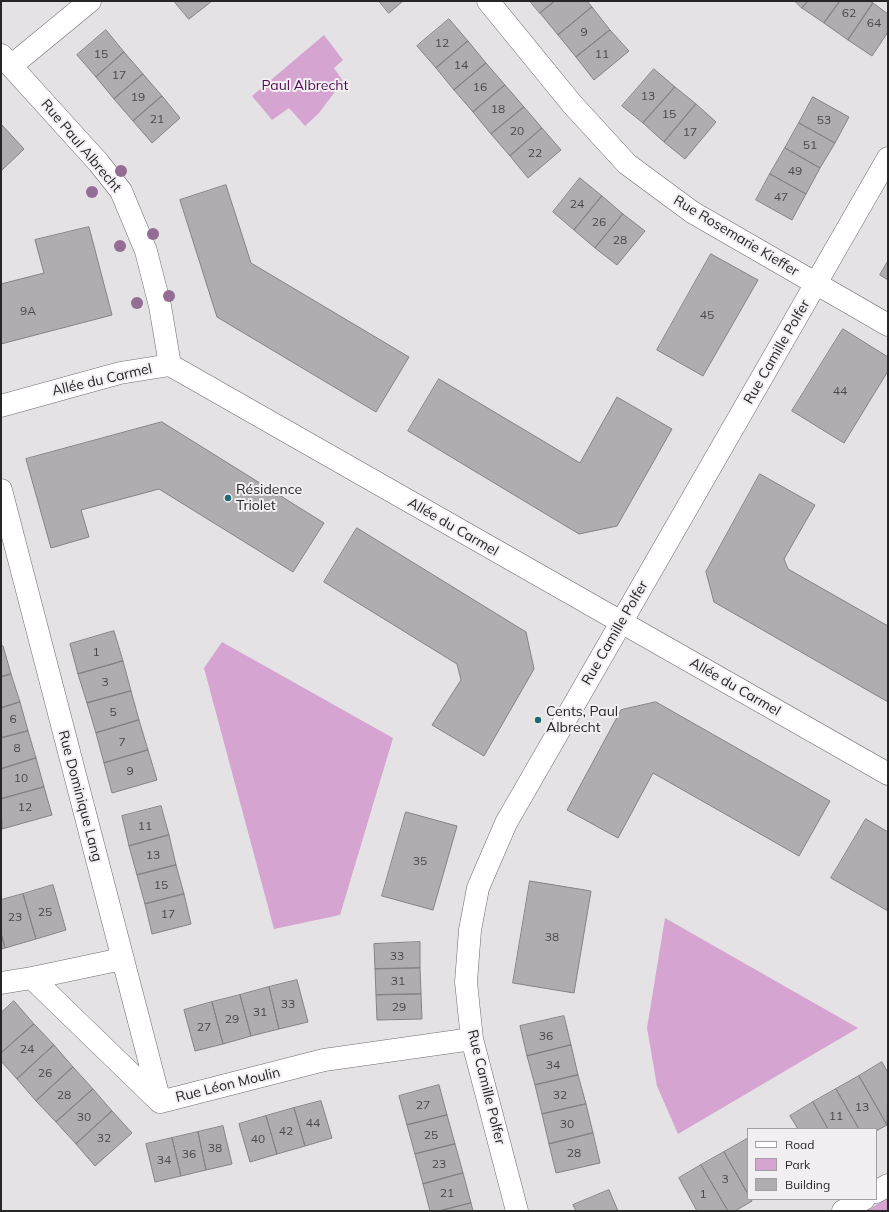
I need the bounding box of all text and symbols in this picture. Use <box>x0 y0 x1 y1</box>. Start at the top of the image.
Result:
house number: 62 <box>842 6 856 20</box>
house number: 64 <box>867 16 881 30</box>
house number: 9 <box>580 25 588 39</box>
house number: 12 <box>435 36 449 50</box>
house number: 15 <box>94 47 108 61</box>
house number: 11 <box>595 47 609 61</box>
house number: 14 <box>454 58 468 72</box>
house number: 17 <box>112 68 126 82</box>
park label: Paul Albrecht <box>262 78 348 94</box>
house number: 16 <box>473 80 487 94</box>
house number: 13 <box>641 89 655 103</box>
house number: 19 <box>131 90 145 104</box>
street label: Rue Paul Albrecht <box>37 96 125 196</box>
house number: 18 <box>491 102 505 116</box>
house number: 15 <box>662 107 676 121</box>
house number: 21 <box>150 112 164 126</box>
house number: 53 <box>817 113 831 127</box>
house number: 20 <box>510 124 524 138</box>
house number: 17 <box>683 125 697 139</box>
house number: 51 <box>803 138 817 152</box>
house number: 22 <box>528 146 542 160</box>
house number: 49 <box>788 164 802 178</box>
house number: 47 <box>774 190 788 204</box>
street label: Rue Rosemarie Kieffer <box>670 192 802 280</box>
house number: 24 <box>570 197 584 211</box>
house number: 26 <box>592 215 606 229</box>
house number: 28 <box>613 233 627 247</box>
street label: Rue Camille Polfer <box>740 297 814 407</box>
house number: 9A <box>20 304 36 318</box>
house number: 45 <box>700 308 714 322</box>
street label: Allée du Carmel <box>50 360 154 400</box>
house number: 44 <box>833 384 847 398</box>
place label: Résidence Triolet <box>236 482 302 514</box>
marker: Résidence Triolet <box>223 493 233 503</box>
street label: Allée du Carmel <box>405 494 501 560</box>
street label: Rue Camille Polfer <box>578 578 652 688</box>
house number: 1 <box>92 645 100 659</box>
street label: Allée du Carmel <box>687 654 783 720</box>
house number: 3 <box>101 675 109 689</box>
place label: Cents, Paul Albrecht <box>546 704 618 736</box>
house number: 5 <box>109 705 117 719</box>
house number: 6 <box>9 712 17 726</box>
marker: Cents, Paul Albrecht <box>533 715 543 725</box>
street label: Rue Dominique Lang <box>54 729 106 863</box>
house number: 7 <box>118 735 126 749</box>
house number: 8 <box>13 741 21 755</box>
house number: 9 <box>126 764 134 778</box>
house number: 10 <box>14 771 28 785</box>
house number: 12 <box>18 800 32 814</box>
house number: 11 <box>138 819 152 833</box>
house number: 13 <box>146 848 160 862</box>
house number: 35 <box>413 854 427 868</box>
house number: 15 <box>154 878 168 892</box>
house number: 25 <box>38 905 52 919</box>
house number: 17 <box>161 907 175 921</box>
house number: 23 <box>8 910 22 924</box>
house number: 38 <box>545 930 559 944</box>
house number: 33 <box>390 949 404 963</box>
house number: 31 <box>391 974 405 988</box>
house number: 33 <box>281 997 295 1011</box>
house number: 29 <box>392 1000 406 1014</box>
house number: 31 <box>253 1005 267 1019</box>
house number: 29 <box>225 1012 239 1026</box>
house number: 27 <box>197 1020 211 1034</box>
street label: Rue Camille Polfer <box>464 1028 508 1146</box>
house number: 36 <box>539 1029 553 1043</box>
house number: 24 <box>20 1042 34 1056</box>
house number: 34 <box>546 1058 560 1072</box>
street label: Rue Léon Moulin <box>174 1064 282 1106</box>
house number: 26 <box>38 1066 52 1080</box>
house number: 28 <box>57 1088 71 1102</box>
house number: 32 <box>553 1088 567 1102</box>
house number: 27 <box>416 1098 430 1112</box>
house number: 13 <box>855 1100 869 1114</box>
house number: 11 <box>829 1109 843 1123</box>
house number: 30 <box>77 1110 91 1124</box>
house number: 44 <box>306 1116 320 1130</box>
house number: 30 <box>560 1117 574 1131</box>
house number: 42 <box>279 1124 293 1138</box>
house number: 25 <box>424 1128 438 1142</box>
legend <box>747 1128 877 1200</box>
house number: 32 <box>97 1131 111 1145</box>
house number: 40 <box>251 1132 265 1146</box>
text: Road <box>785 1137 814 1152</box>
house number: 38 <box>208 1141 222 1155</box>
house number: 28 <box>567 1146 581 1160</box>
house number: 36 <box>182 1147 196 1161</box>
house number: 34 <box>157 1153 171 1167</box>
house number: 23 <box>432 1157 446 1171</box>
text: Park <box>785 1157 810 1172</box>
house number: 3 <box>721 1172 729 1186</box>
text: Building <box>785 1177 830 1192</box>
house number: 21 <box>440 1186 454 1200</box>
house number: 1 <box>699 1187 707 1201</box>

